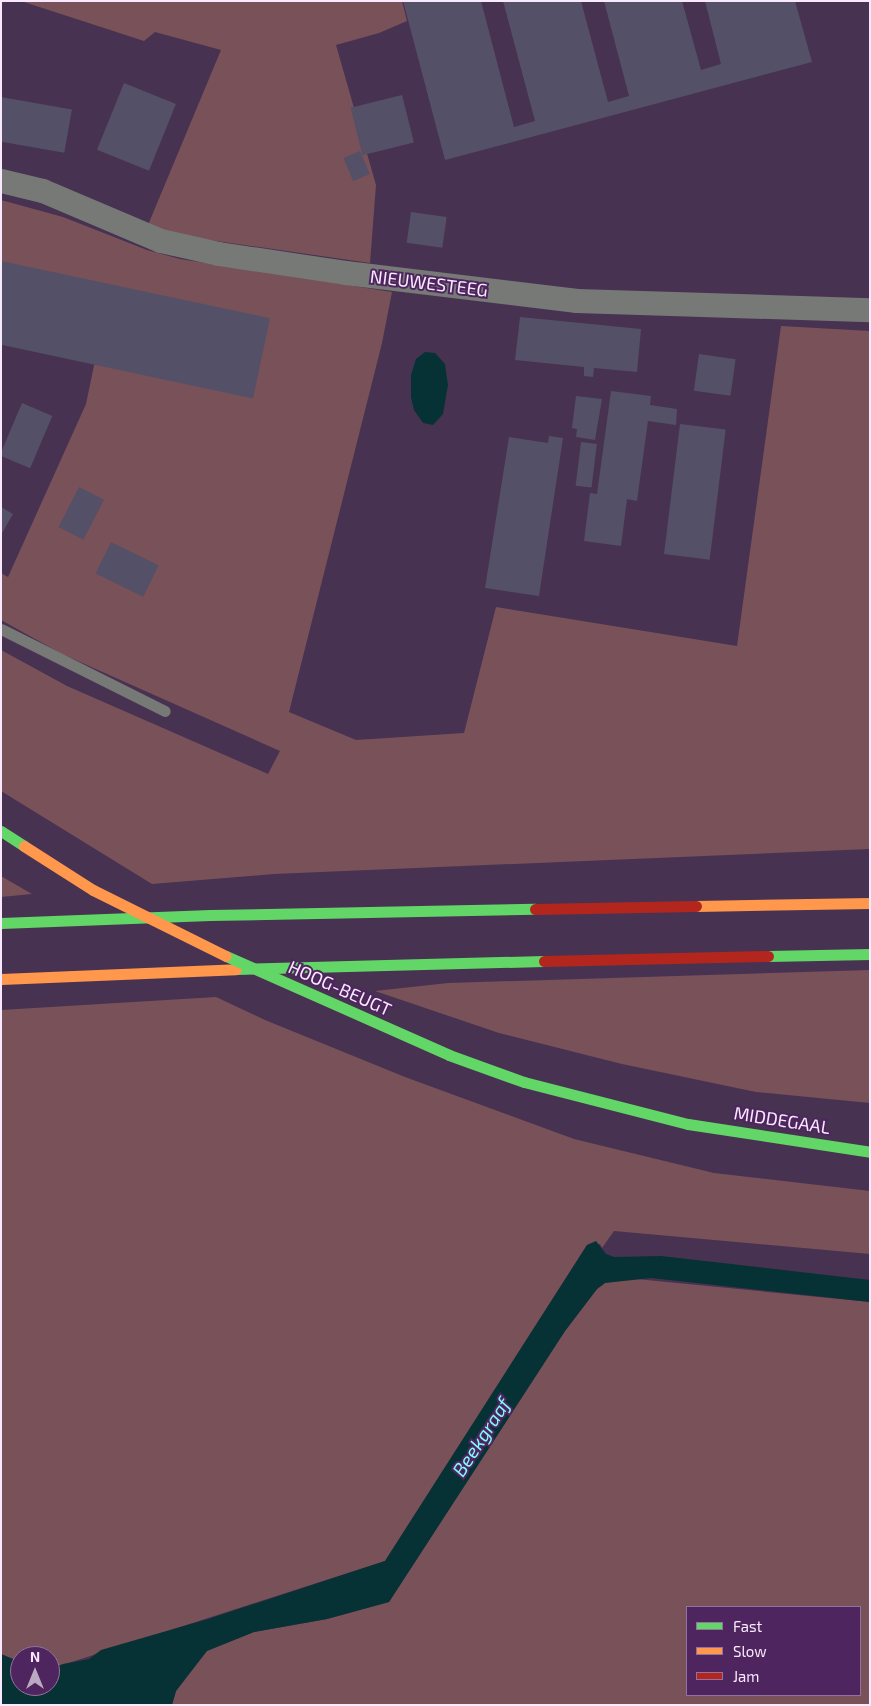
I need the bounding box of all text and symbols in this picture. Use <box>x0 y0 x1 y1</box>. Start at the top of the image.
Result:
street label: NIEUWESTEEG <box>369 265 489 301</box>
street label: HOOG-BEUGT <box>285 956 395 1020</box>
street label: MIDDEGAAL <box>732 1102 832 1138</box>
water label: Beekgraaf <box>447 1393 515 1481</box>
legend <box>686 1606 861 1696</box>
text: Fast <box>733 1617 762 1635</box>
text: Slow <box>733 1642 767 1660</box>
north arrow <box>10 1646 60 1696</box>
text: N <box>30 1648 40 1665</box>
text: Jam <box>733 1667 759 1685</box>

